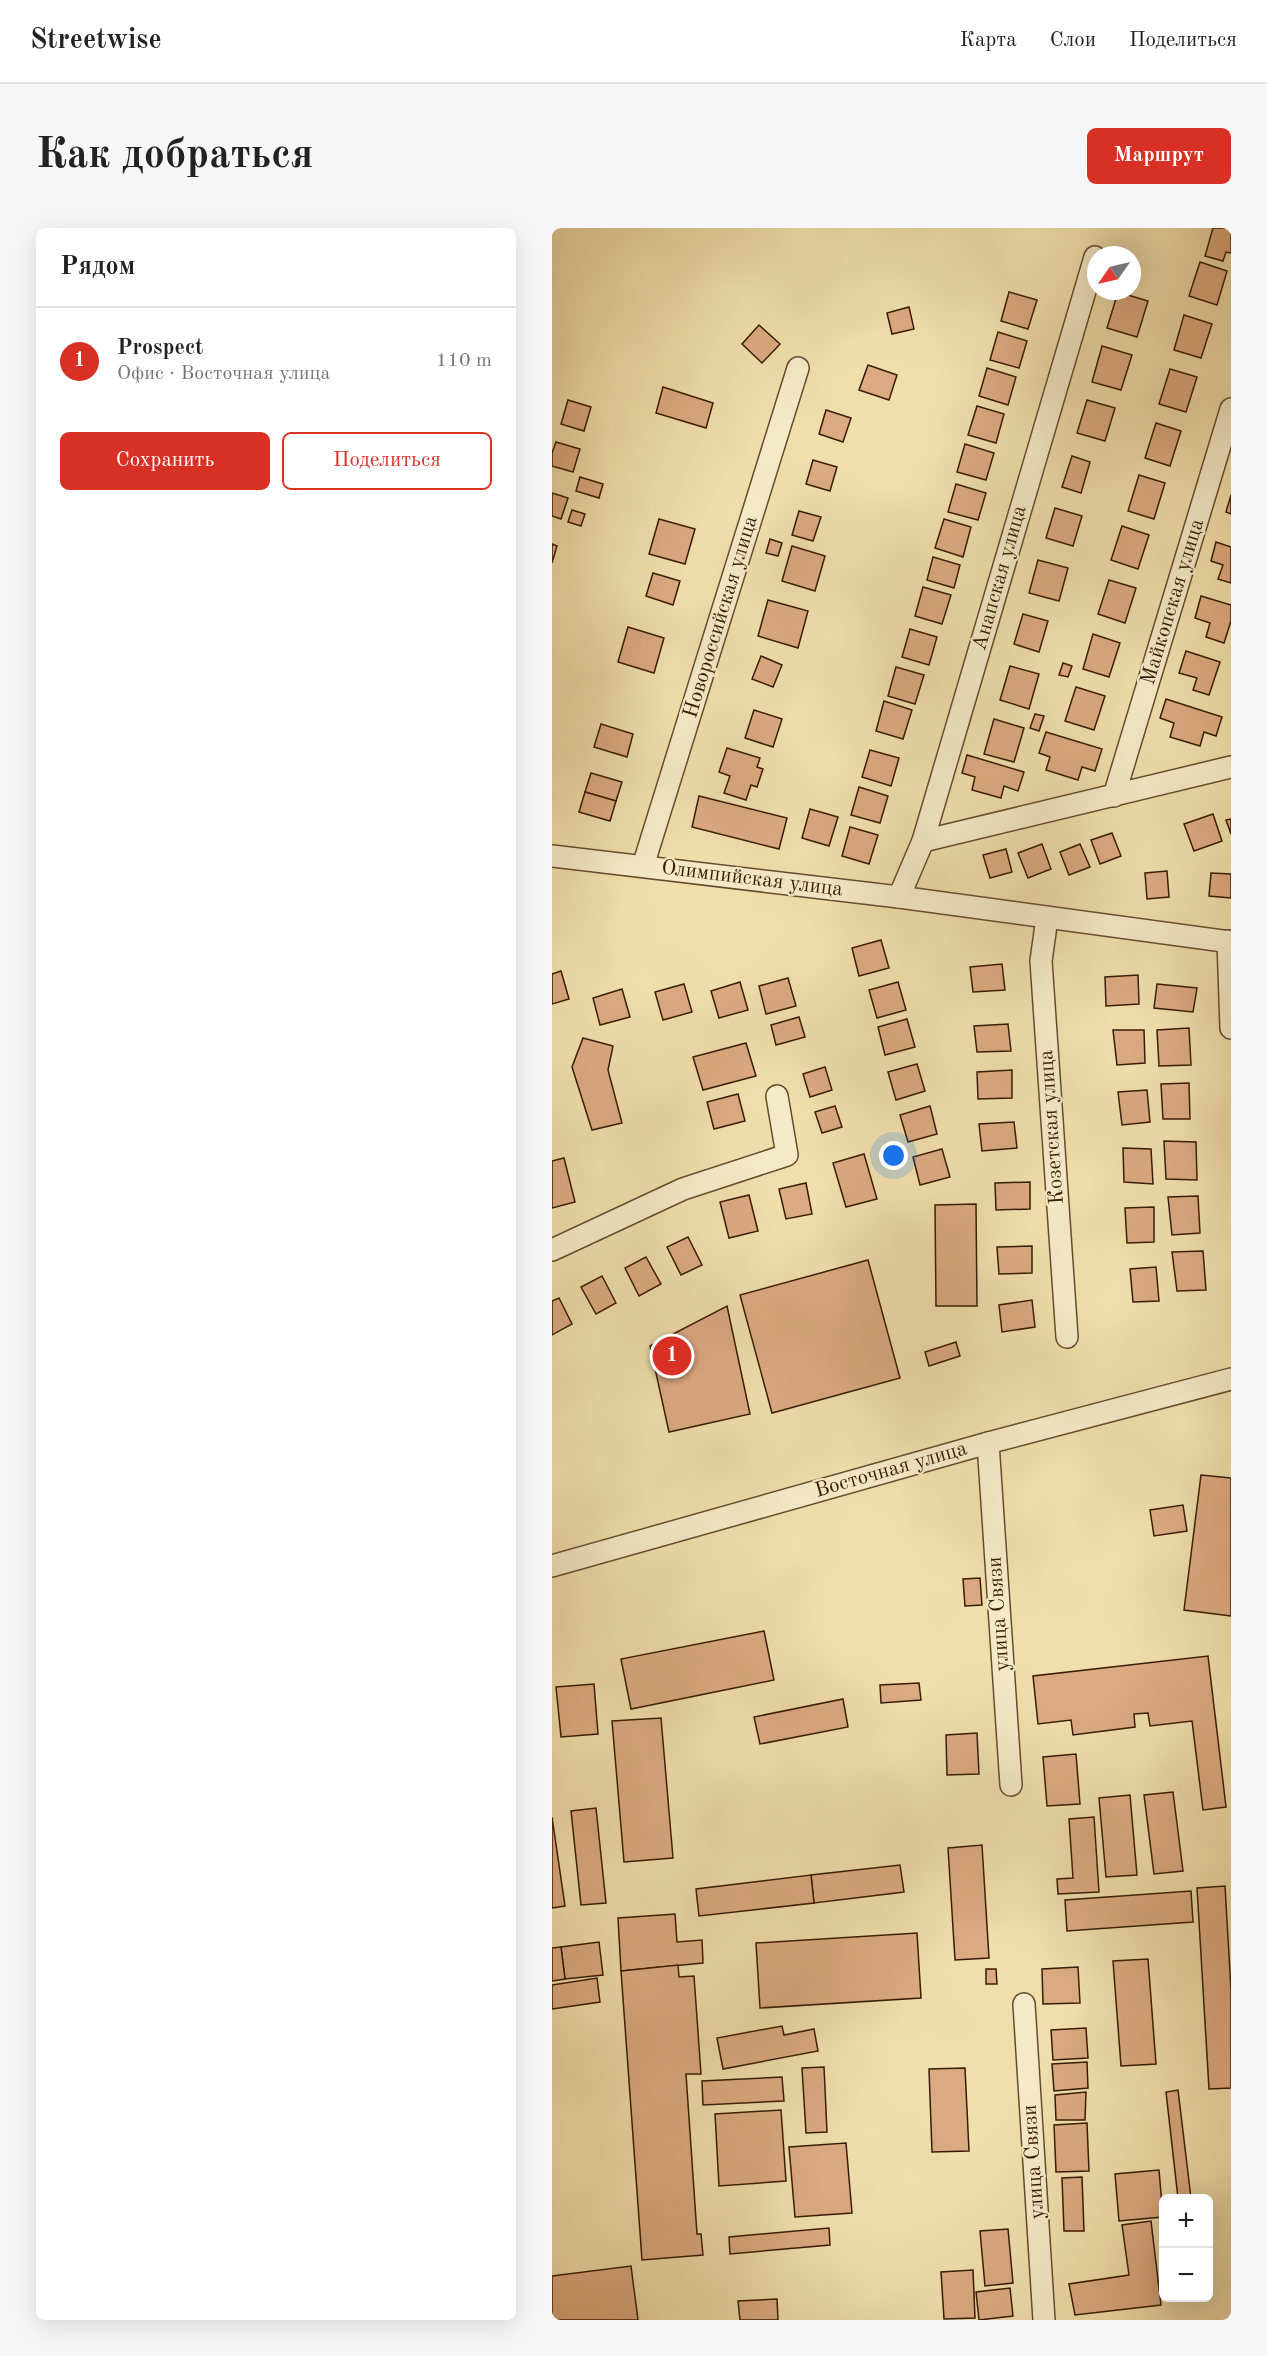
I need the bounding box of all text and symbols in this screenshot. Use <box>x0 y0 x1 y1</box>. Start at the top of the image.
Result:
text: Streetwise <box>30 27 162 55</box>
text: Карта <box>960 30 1017 51</box>
text: Слои <box>1050 30 1096 51</box>
text: Поделиться <box>1129 30 1237 51</box>
button: Маршрут <box>1087 128 1231 184</box>
text: Как добраться <box>36 135 313 177</box>
north arrow <box>1087 246 1141 300</box>
text: Рядом <box>60 254 135 280</box>
text: Prospect <box>117 337 203 359</box>
text: 1 <box>74 351 85 371</box>
text: 110 m <box>436 351 492 371</box>
text: Офис · Восточная улица <box>117 364 330 384</box>
button: Сохранить <box>60 432 270 490</box>
button: Поделиться <box>282 432 492 490</box>
street label: Анапская улица <box>969 503 1031 653</box>
street label: Новороссийская улица <box>680 513 762 721</box>
street label: Майкопская улица <box>1138 517 1208 687</box>
street label: Олимпийская улица <box>660 857 844 901</box>
street label: Козетская улица <box>1036 1049 1068 1205</box>
your location <box>879 1141 908 1170</box>
pin: 1 <box>652 1334 692 1378</box>
street label: Восточная улица <box>813 1438 969 1502</box>
street label: улица Связи <box>985 1556 1013 1672</box>
street label: улица Связи <box>1020 2104 1048 2220</box>
map controls <box>1159 2194 1213 2302</box>
button: + <box>1159 2194 1213 2248</box>
button: − <box>1159 2248 1213 2302</box>

